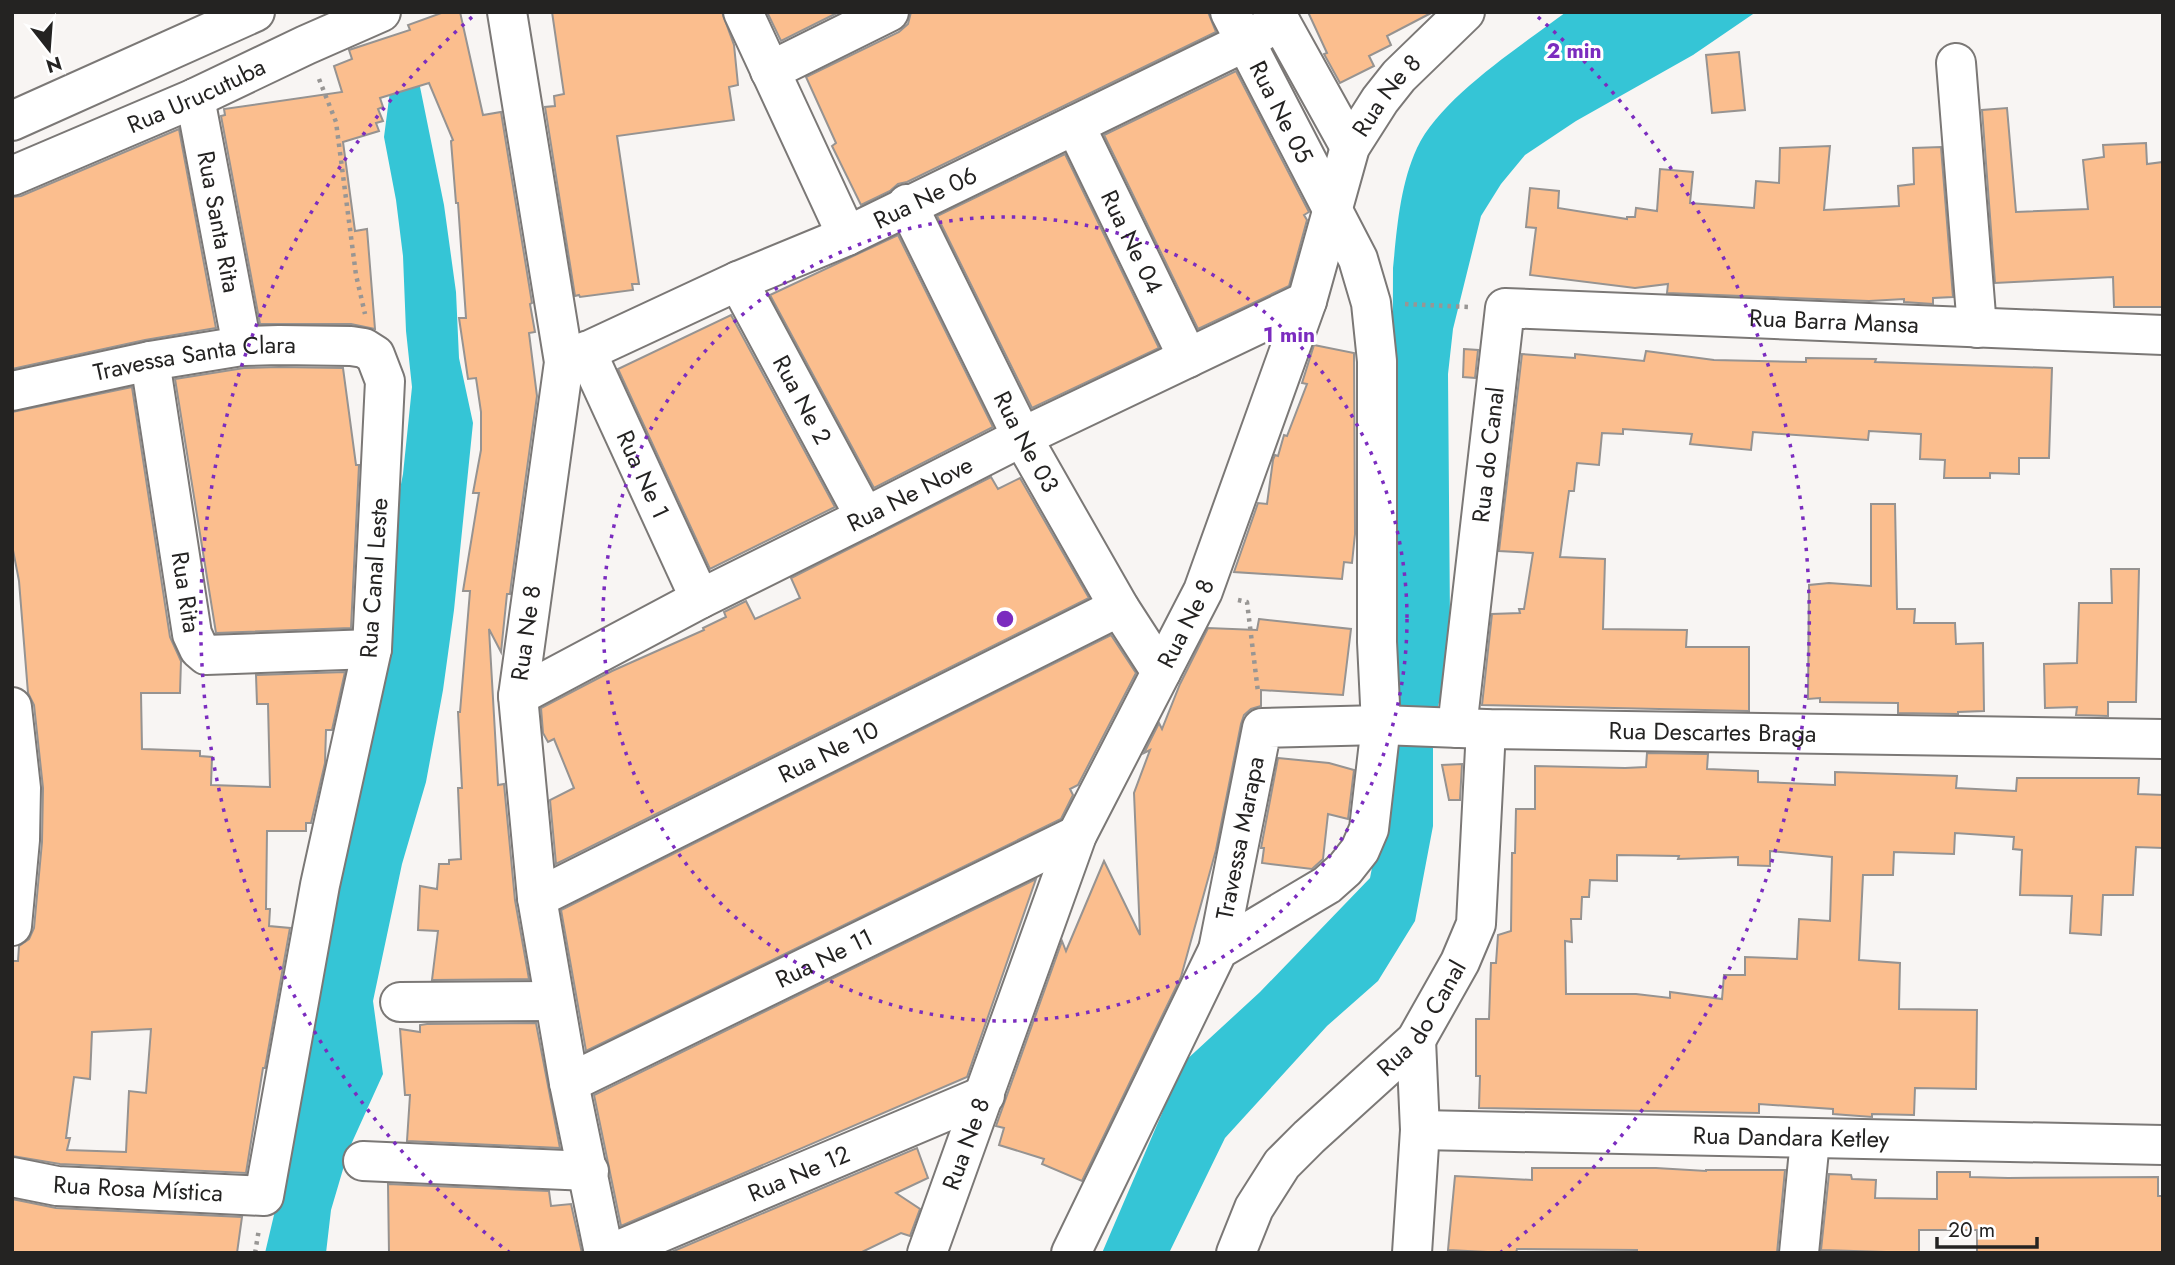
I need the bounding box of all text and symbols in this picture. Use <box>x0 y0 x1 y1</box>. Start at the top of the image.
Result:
north arrow <box>14 14 84 84</box>
text: 2 min <box>1546 36 1602 66</box>
street label: Rua Ne 8 <box>1343 46 1429 143</box>
street label: Rua Urucutuba <box>122 49 271 142</box>
text: N <box>43 50 65 80</box>
street label: Rua Ne 05 <box>1241 54 1322 169</box>
street label: Rua Santa Rita <box>188 148 250 296</box>
street label: Rua Ne 06 <box>867 157 983 237</box>
street label: Rua Ne 04 <box>1092 184 1172 300</box>
street label: Rua Barra Mansa <box>1748 300 1920 342</box>
text: 1 min <box>1263 320 1315 350</box>
street label: Travessa Santa Clara <box>90 327 296 390</box>
street label: Rua Ne 2 <box>764 349 841 450</box>
street label: Rua Ne 03 <box>985 385 1068 499</box>
street label: Rua do Canal <box>1463 385 1513 525</box>
street label: Rua Ne 1 <box>608 424 679 524</box>
street label: Rua Ne Nove <box>841 447 979 540</box>
street label: Rua Canal Leste <box>350 497 397 659</box>
street label: Rua Rita <box>163 549 210 635</box>
street label: Rua Ne 8 <box>1148 574 1223 674</box>
street label: Rua Ne 8 <box>501 583 550 683</box>
centre of rings <box>993 607 1017 631</box>
street label: Rua Ne 10 <box>772 712 885 792</box>
street label: Rua Descartes Braga <box>1608 713 1817 751</box>
street label: Travessa Marapa <box>1206 753 1273 923</box>
street label: Rua Ne 11 <box>769 919 879 997</box>
street label: Rua do Canal <box>1369 954 1475 1084</box>
street label: Rua Ne 8 <box>933 1093 998 1195</box>
street label: Rua Dandara Ketley <box>1692 1118 1890 1156</box>
street label: Rua Ne 12 <box>742 1136 855 1210</box>
street label: Rua Rosa Mística <box>52 1167 224 1210</box>
scale bar <box>1937 1206 2037 1250</box>
text: 20 m <box>1948 1215 1995 1245</box>

